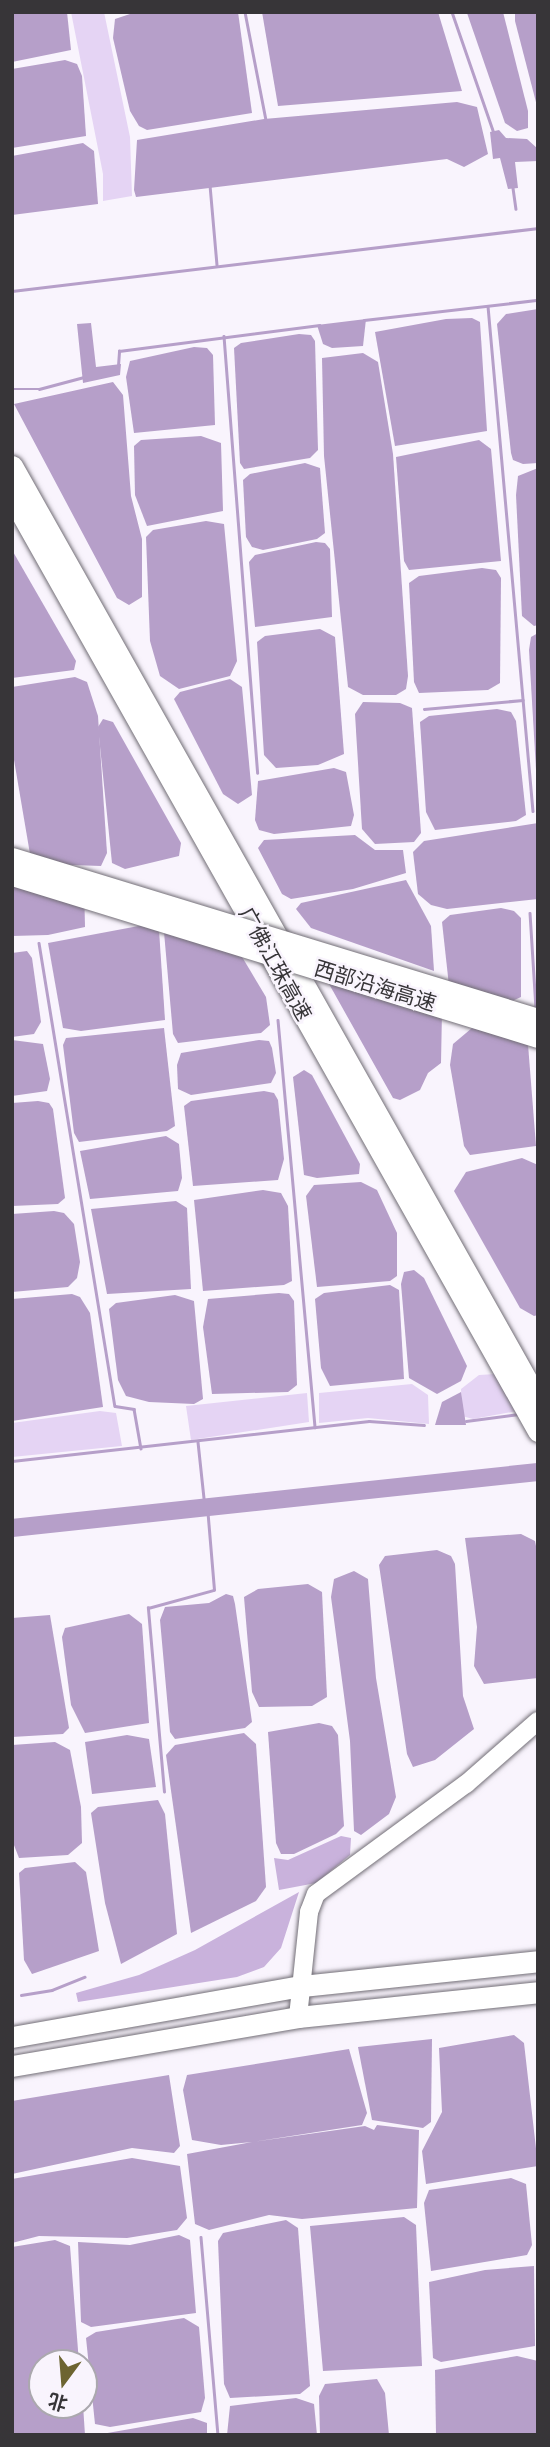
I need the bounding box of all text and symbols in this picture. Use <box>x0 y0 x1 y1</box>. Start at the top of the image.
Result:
street label: 广佛江珠高速 <box>233 903 317 1025</box>
street label: 西部沿海高速 <box>311 956 439 1016</box>
north arrow <box>28 2349 98 2419</box>
text: 北 <box>45 2388 70 2416</box>

